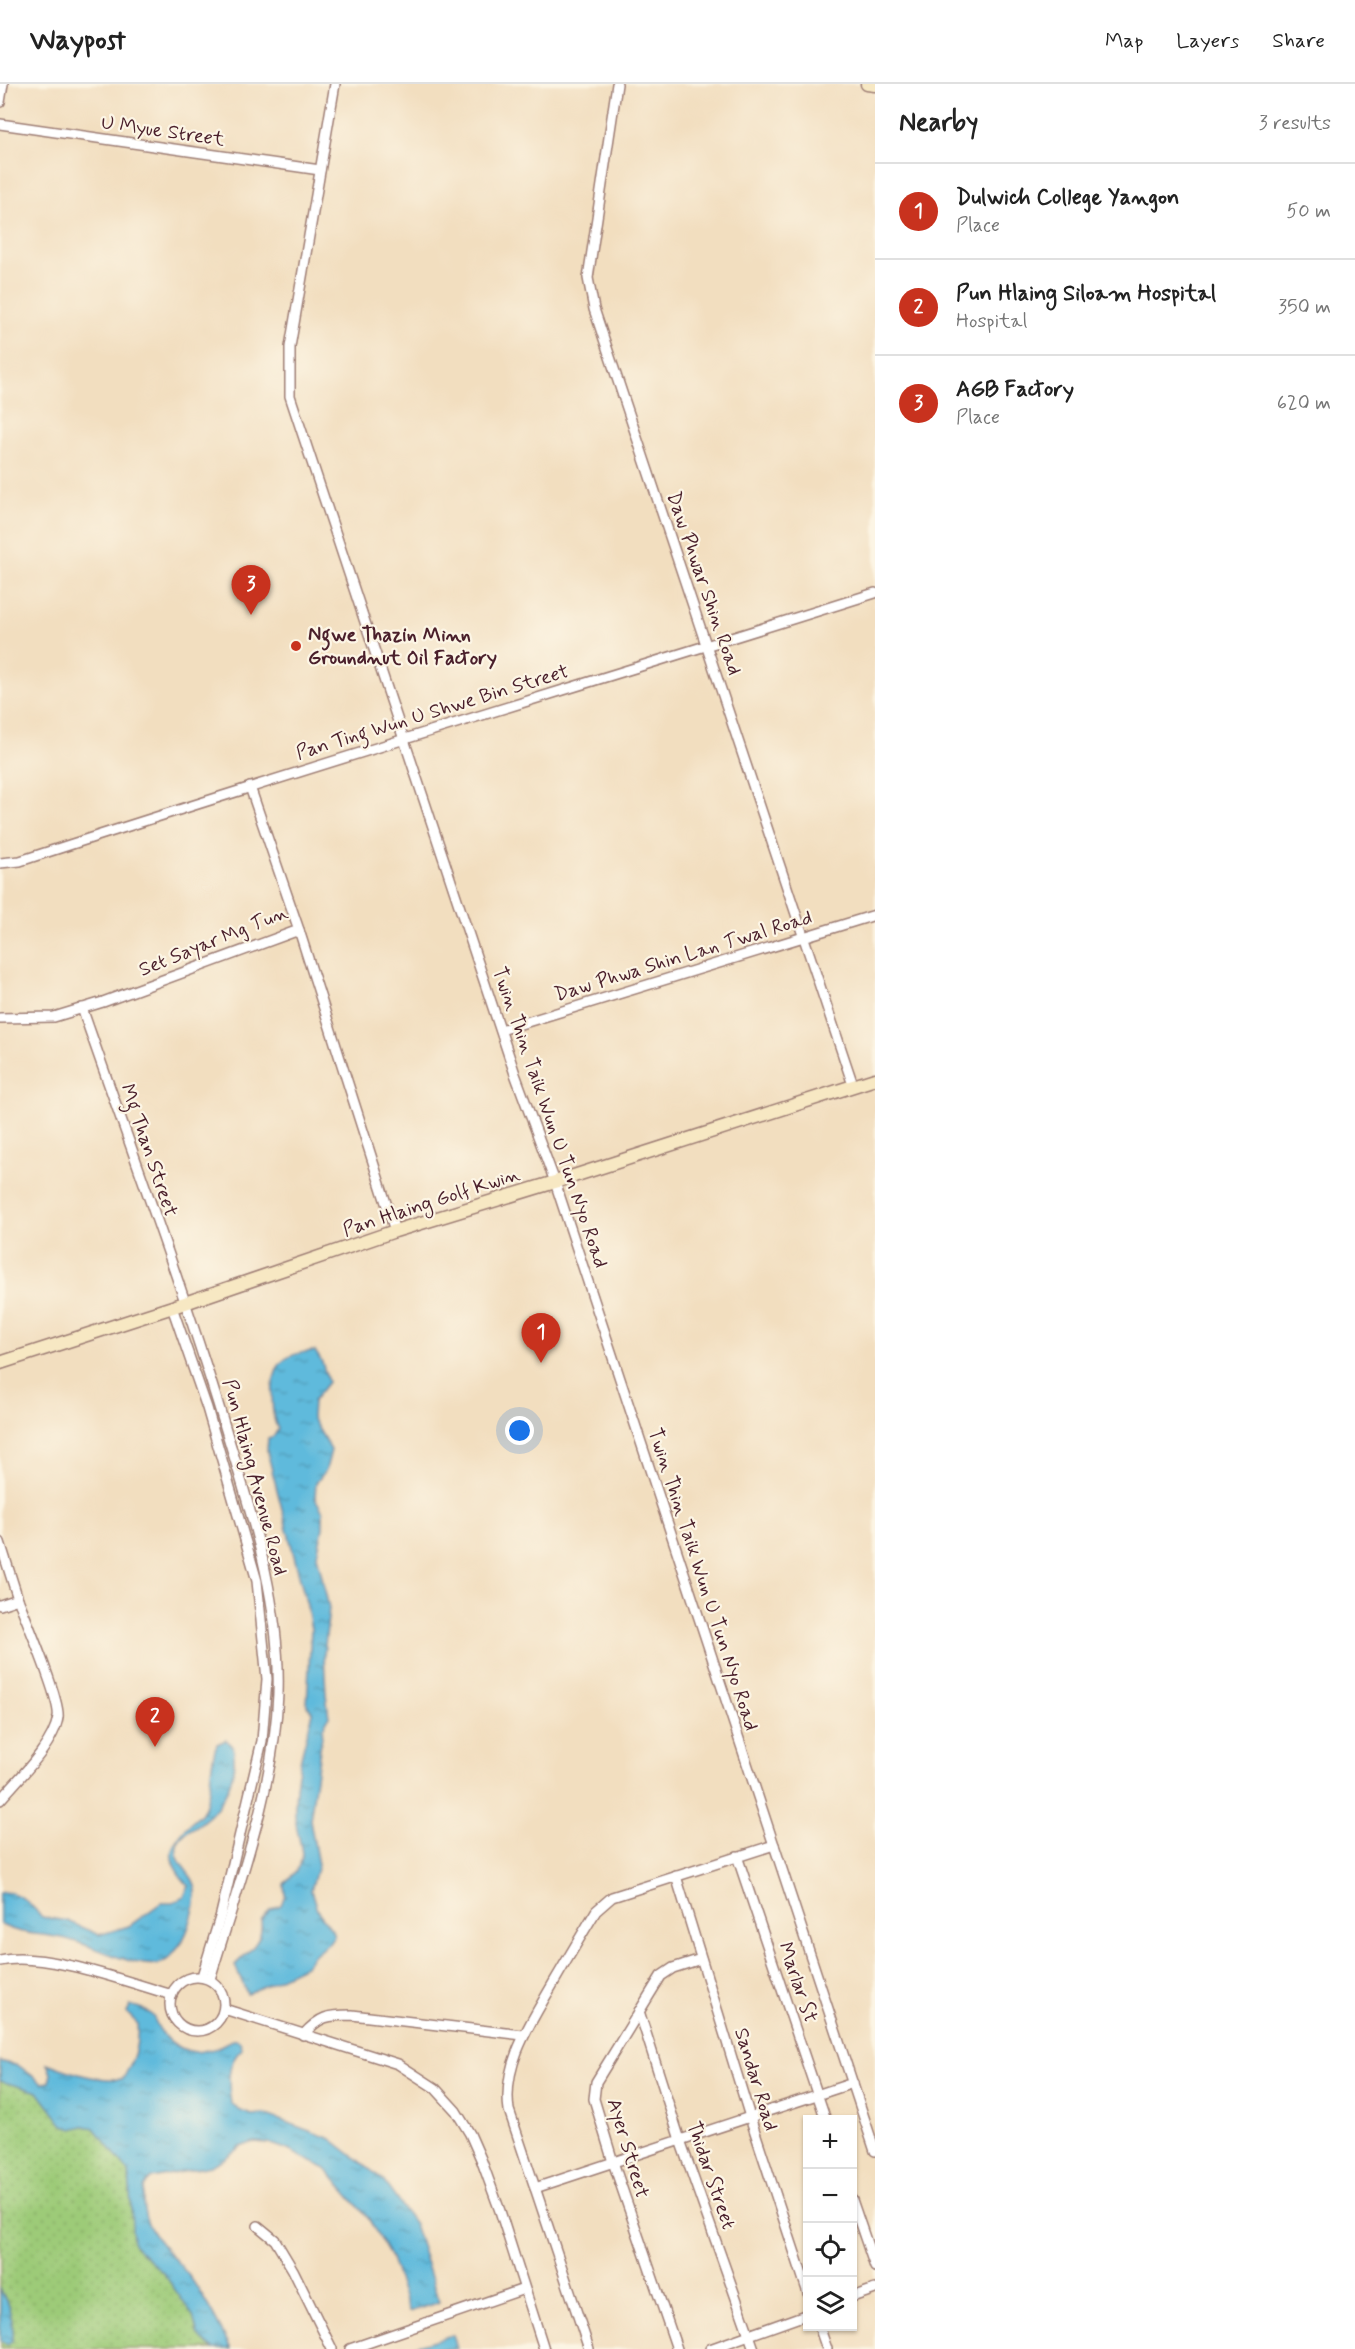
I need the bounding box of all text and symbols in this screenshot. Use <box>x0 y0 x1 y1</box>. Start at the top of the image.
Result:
text: Waypost <box>30 23 126 60</box>
text: Map <box>1105 27 1143 55</box>
text: Layers <box>1176 27 1239 55</box>
text: Share <box>1272 27 1325 55</box>
text: Nearby <box>899 106 978 140</box>
street label: U Myue Street <box>99 109 226 154</box>
text: 3 results <box>1259 110 1331 137</box>
text: Dulwich College Yangon <box>956 184 1179 212</box>
text: 1 <box>914 198 923 225</box>
text: 50 m <box>1286 198 1331 225</box>
text: Place <box>956 212 1000 239</box>
text: Pun Hlaing Siloam Hospital <box>956 280 1216 308</box>
text: 2 <box>914 294 923 321</box>
text: 350 m <box>1278 294 1331 321</box>
text: Hospital <box>956 308 1027 335</box>
text: AGB Factory <box>956 376 1074 404</box>
text: 3 <box>914 390 923 417</box>
text: 620 m <box>1277 390 1331 417</box>
text: Place <box>956 404 1000 431</box>
street label: Daw Phwar Shin Road <box>659 488 748 679</box>
pin: 3 <box>232 566 270 615</box>
place label: Ngwe Thazin Minn Groundnut Oil Factory <box>308 622 497 672</box>
marker: Ngwe Thazin Minn Groundnut Oil Factory <box>289 639 303 653</box>
street label: Pan Ting Wun U Shwe Bin Street <box>293 658 573 769</box>
street label: Set Sayar Mg Tun <box>135 899 292 984</box>
street label: Daw Phwa Shin Lan Twal Road <box>551 904 816 1009</box>
street label: Twin Thin Taik Wun U Tun Nyo Road <box>485 963 614 1272</box>
street label: Mg Than Street <box>111 1080 184 1221</box>
street label: Pan Hlaing Golf Kwin <box>339 1161 524 1245</box>
pin: 1 <box>522 1314 560 1363</box>
street label: Pun Hlaing Avenue Road <box>214 1376 294 1579</box>
your location <box>505 1416 534 1445</box>
street label: Twin Thin Taik Wun U Tun Nyo Road <box>641 1425 764 1734</box>
pin: 2 <box>136 1698 174 1747</box>
street label: Marlar St <box>771 1939 824 2026</box>
street label: Sandar Road <box>727 2025 784 2134</box>
street label: Ayer Street <box>600 2095 656 2202</box>
map controls <box>803 2115 857 2331</box>
button: + <box>803 2115 857 2169</box>
street label: Thidar Street <box>679 2118 742 2233</box>
button: − <box>803 2169 857 2223</box>
button: locate <box>803 2223 857 2277</box>
button: layers <box>803 2277 857 2331</box>

